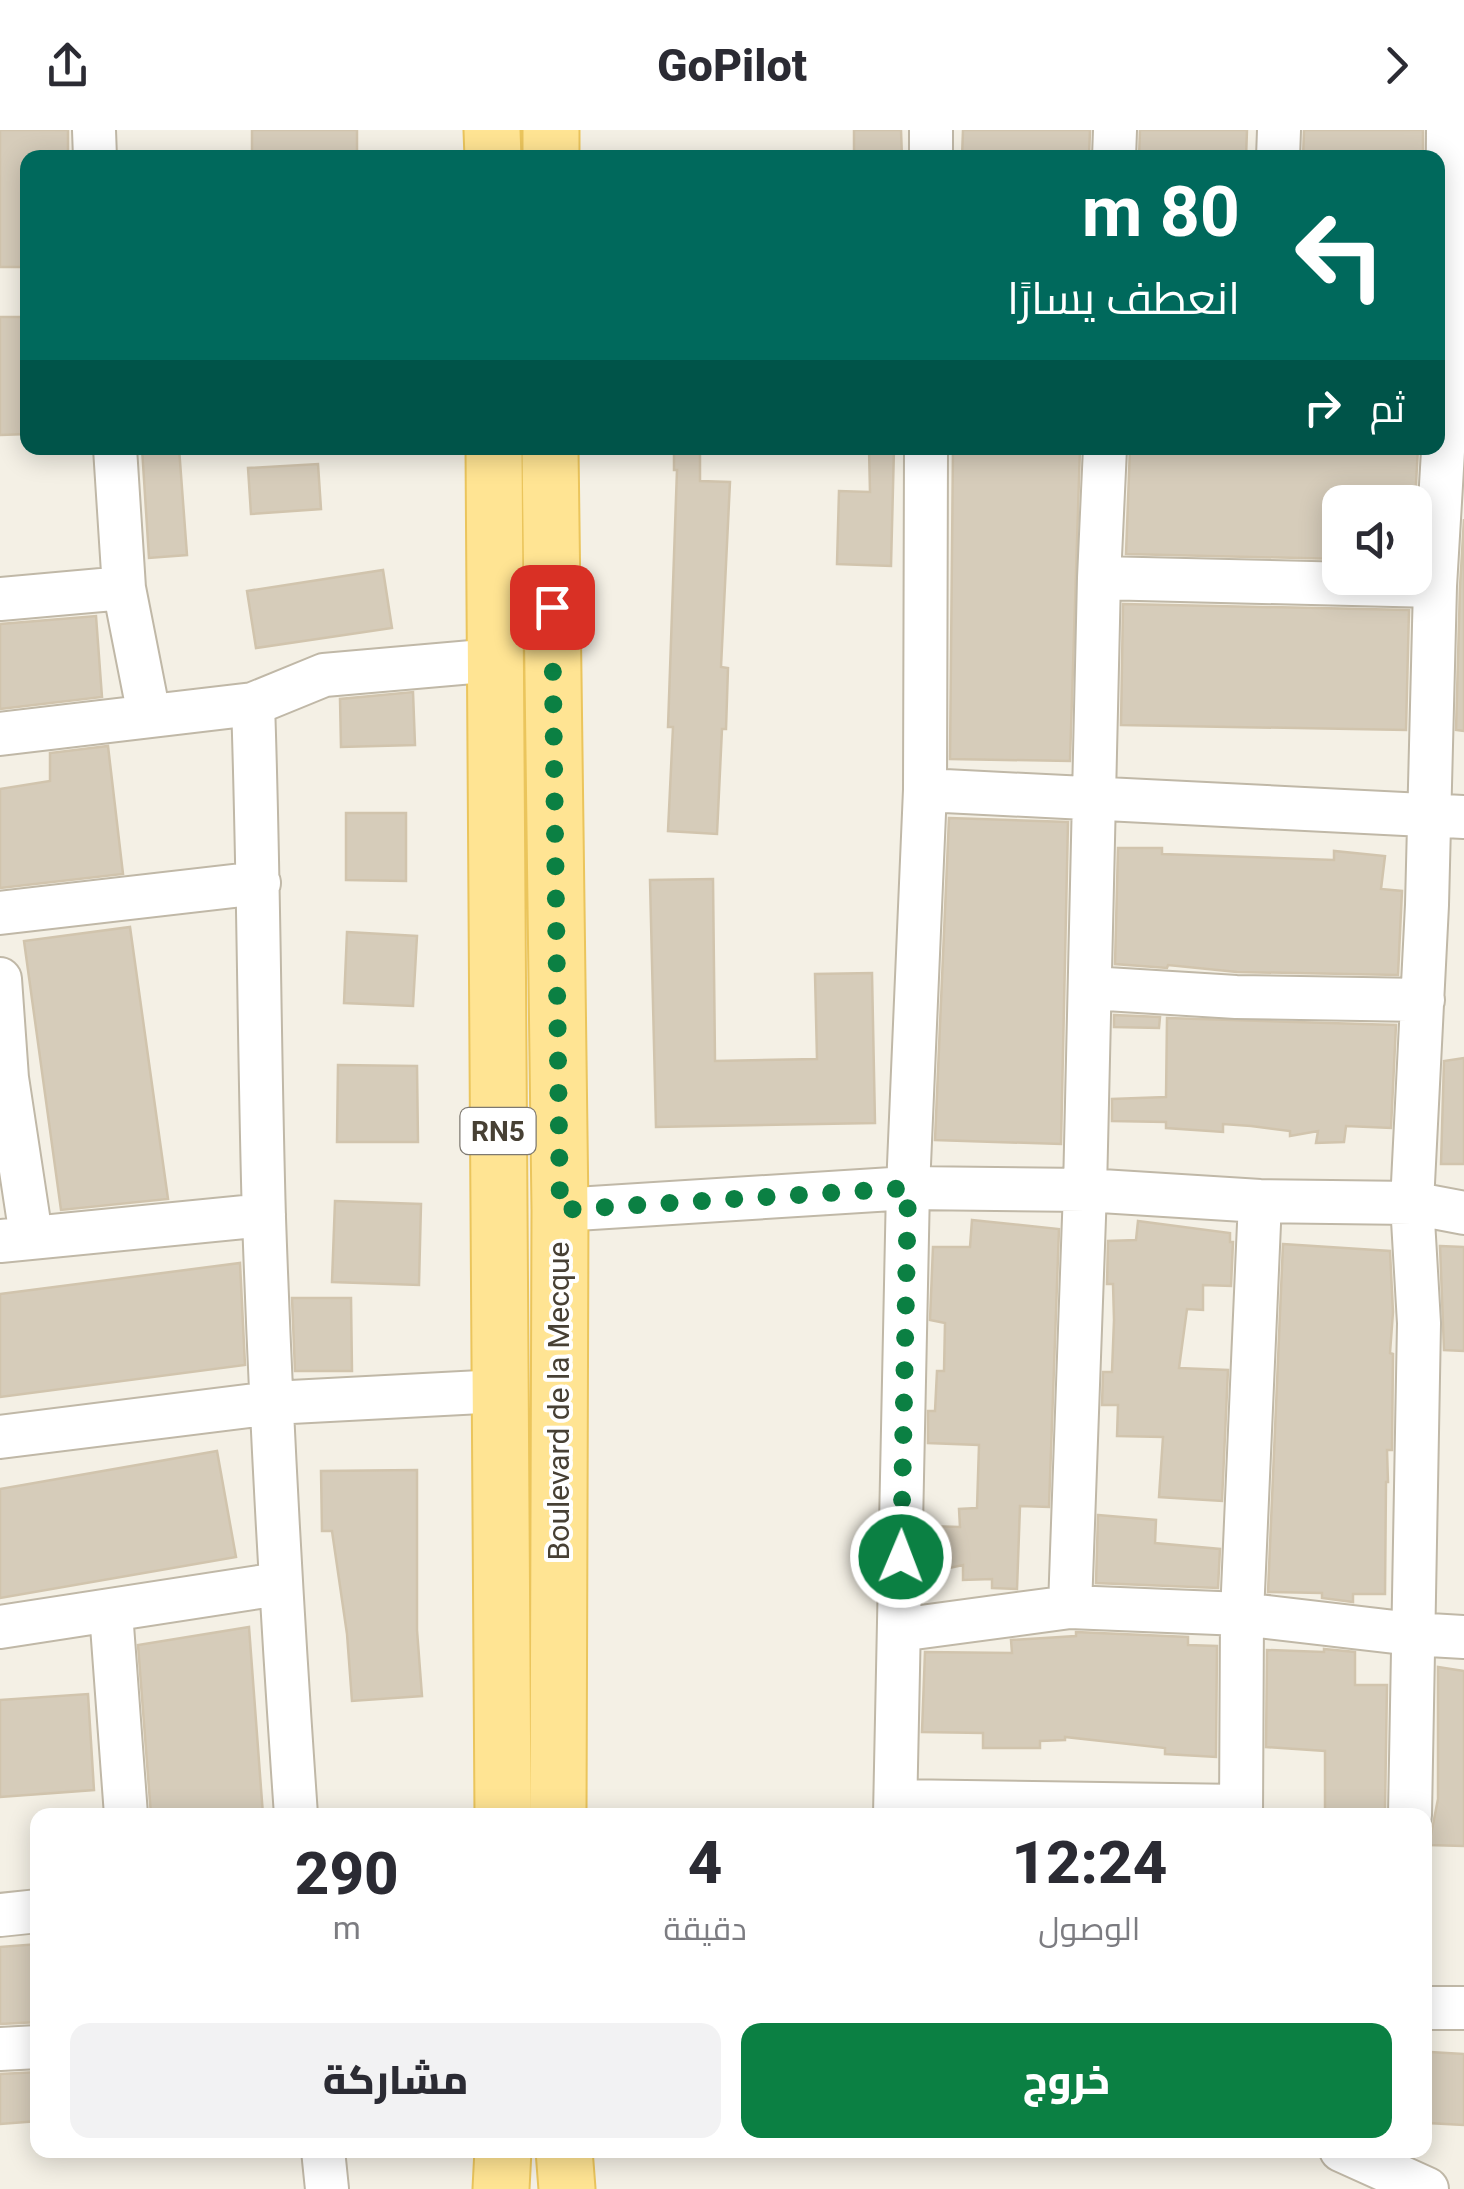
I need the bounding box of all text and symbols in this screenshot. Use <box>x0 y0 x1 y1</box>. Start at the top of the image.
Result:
icon: share <box>40 38 95 93</box>
icon: forward <box>1369 38 1424 93</box>
text: GoPilot <box>657 39 807 92</box>
text: 80 m <box>1082 171 1240 253</box>
icon: left <box>1275 190 1405 320</box>
text: انعطف يسارًا <box>1007 272 1240 325</box>
icon: right <box>1295 380 1350 435</box>
text: ثم <box>1370 387 1405 431</box>
map controls <box>1322 485 1432 595</box>
button: sound <box>1322 485 1432 595</box>
pin <box>510 565 595 650</box>
icon: arrive <box>525 580 580 635</box>
road number: RN5 <box>460 1108 536 1154</box>
street label: Boulevard de la Mecque <box>541 1242 576 1560</box>
position arrow <box>849 1505 953 1609</box>
text: 4 <box>688 1827 722 1898</box>
text: 12:24 <box>1011 1827 1167 1898</box>
text: 290 <box>295 1838 399 1909</box>
text: m <box>333 1909 361 1947</box>
text: دقيقة <box>663 1910 747 1948</box>
text: الوصول <box>1038 1910 1140 1948</box>
button: مشاركة <box>70 2023 721 2138</box>
button: خروج <box>741 2023 1392 2138</box>

